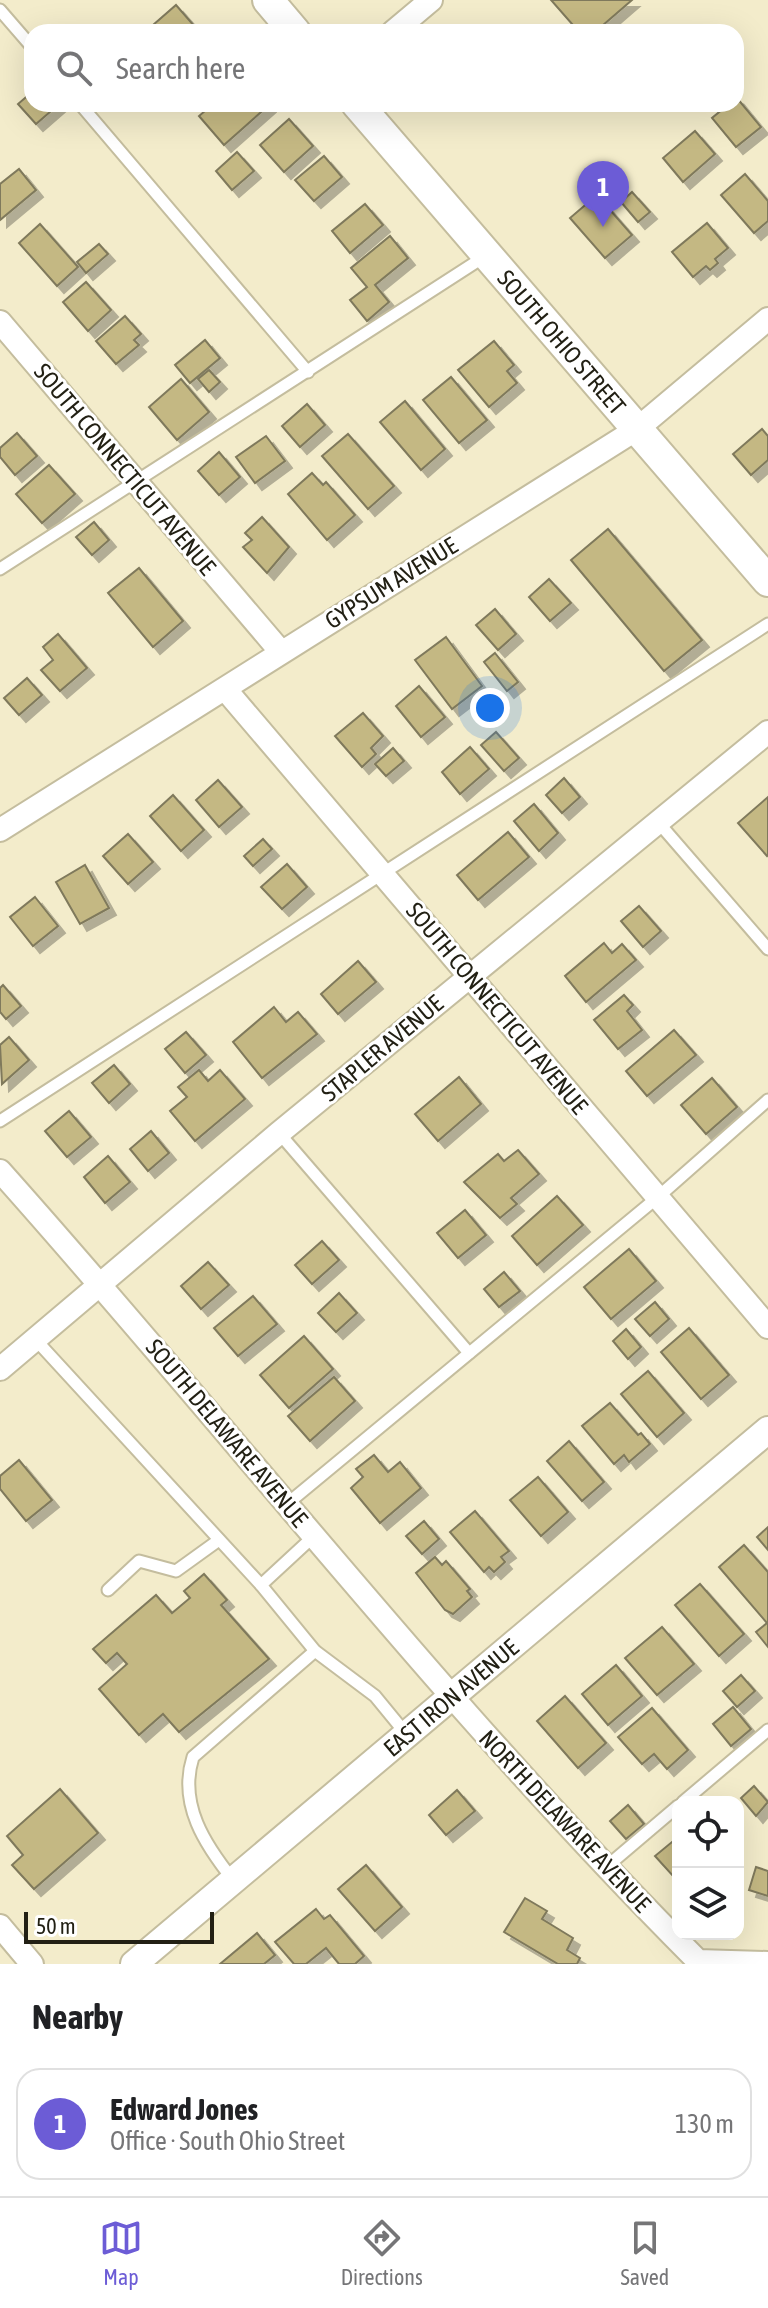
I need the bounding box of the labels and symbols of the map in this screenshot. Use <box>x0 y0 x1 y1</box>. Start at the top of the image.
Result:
pin: 1 <box>577 161 629 227</box>
street label: SOUTH OHIO STREET <box>493 264 632 420</box>
street label: SOUTH CONNECTICUT AVENUE <box>29 358 221 580</box>
street label: GYPSUM AVENUE <box>320 532 462 634</box>
your location <box>470 688 510 728</box>
street label: SOUTH CONNECTICUT AVENUE <box>401 897 593 1119</box>
street label: STAPLER AVENUE <box>316 990 448 1106</box>
street label: SOUTH DELAWARE AVENUE <box>141 1334 313 1532</box>
street label: EAST IRON AVENUE <box>378 1633 523 1761</box>
street label: NORTH DELAWARE AVENUE <box>474 1725 656 1917</box>
scale bar <box>24 1908 214 1944</box>

